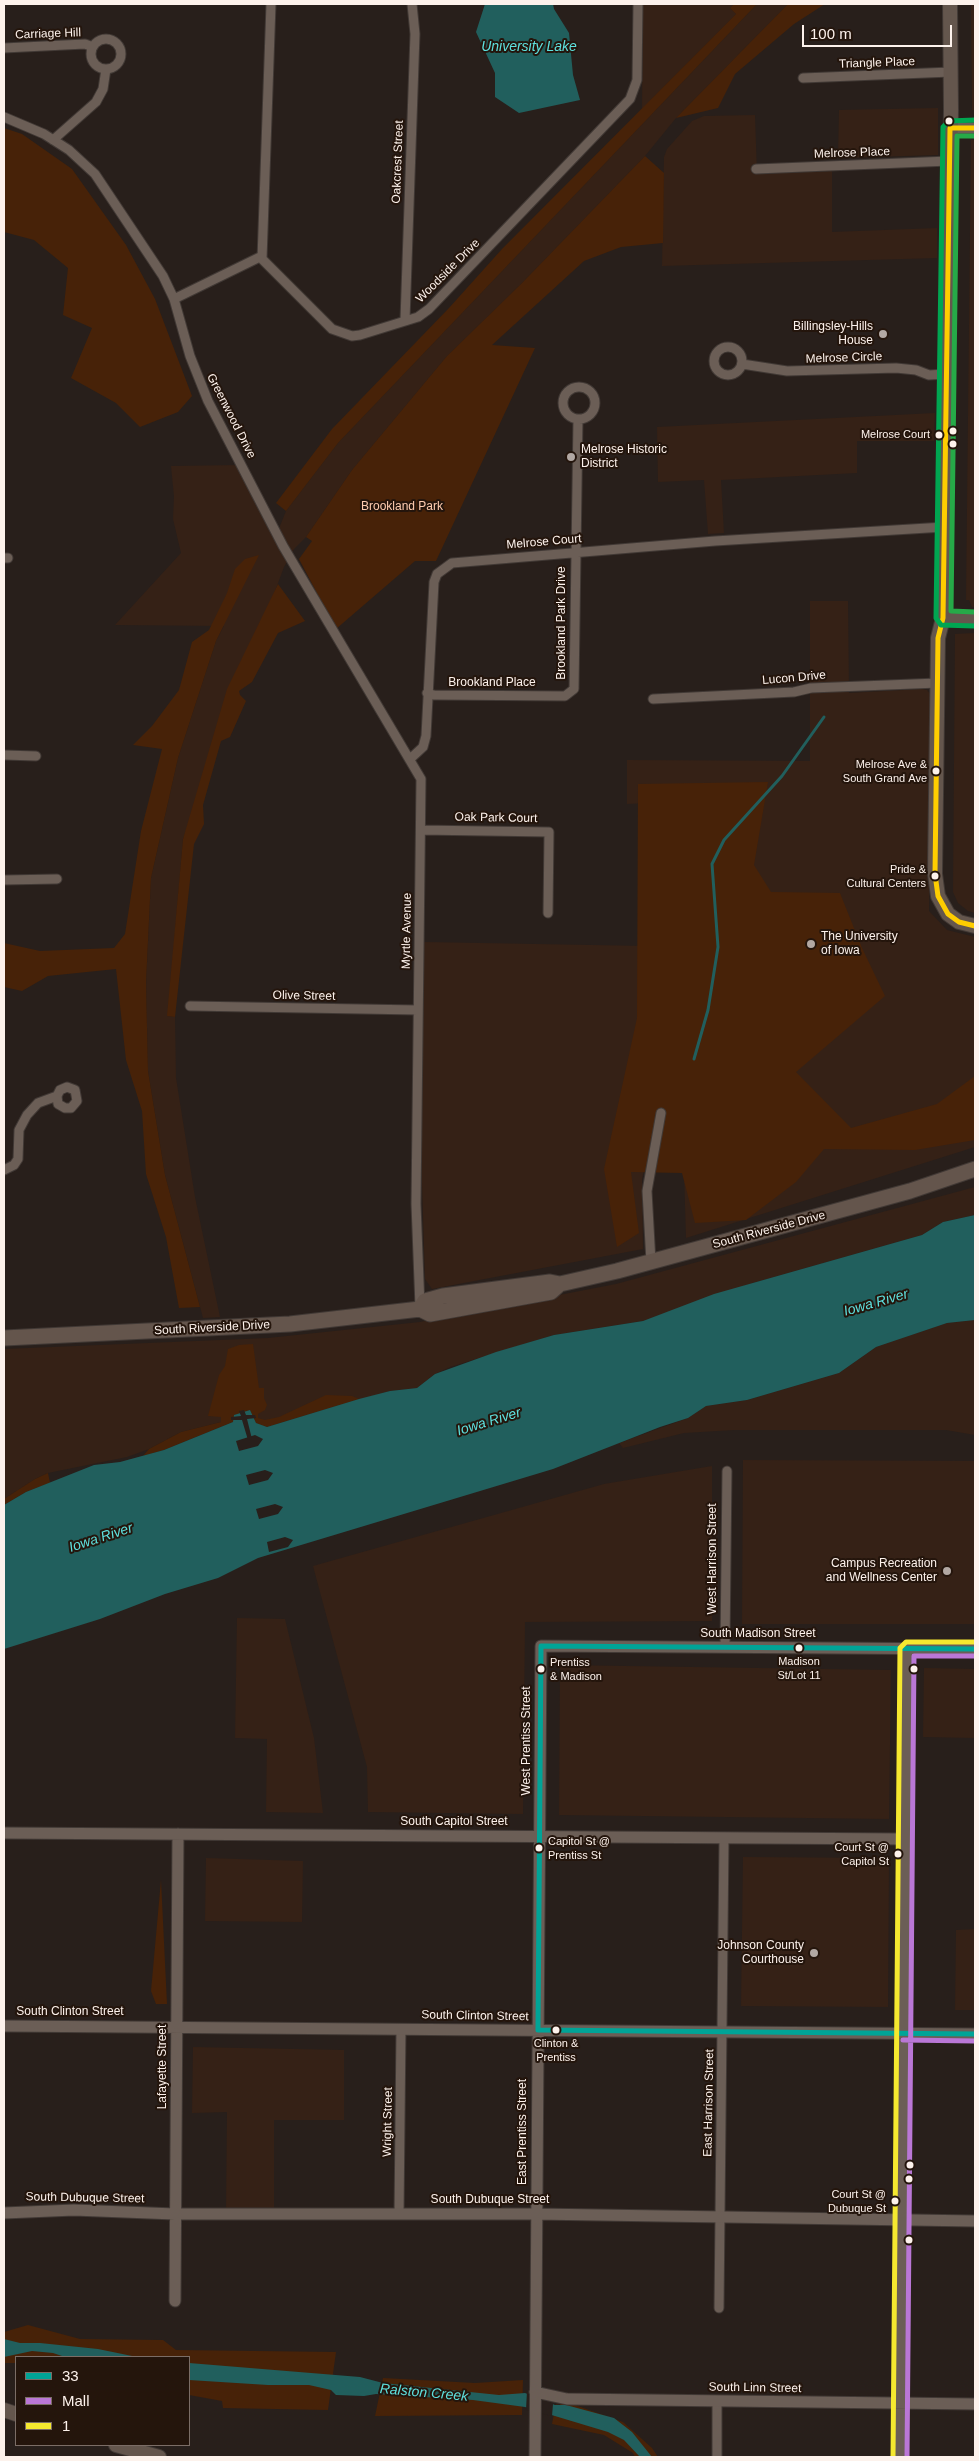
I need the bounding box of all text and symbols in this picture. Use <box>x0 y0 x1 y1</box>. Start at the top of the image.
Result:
scale bar <box>804 15 954 47</box>
text: 100 m <box>810 25 852 42</box>
street label: Carriage Hill <box>15 26 81 42</box>
water label: University Lake <box>481 39 577 55</box>
street label: Triangle Place <box>839 54 915 72</box>
unlabelled marker <box>944 116 954 126</box>
street label: Oakcrest Street <box>389 120 407 204</box>
street label: Melrose Place <box>814 144 890 162</box>
street label: Woodside Drive <box>413 236 483 306</box>
place label: Billingsley-Hills House <box>793 320 873 348</box>
marker: Billingsley-Hills House <box>877 328 889 340</box>
street label: Melrose Circle <box>805 349 883 367</box>
street label: Greenwood Drive <box>203 371 259 461</box>
unlabelled marker <box>948 426 958 436</box>
place label: Melrose Court <box>861 428 930 442</box>
marker: Melrose Court <box>934 430 944 440</box>
unlabelled marker <box>948 439 958 449</box>
place label: Melrose Historic District <box>581 443 667 471</box>
marker: Melrose Historic District <box>565 451 577 463</box>
park label: Brookland Park <box>361 500 443 514</box>
street label: Melrose Court <box>506 532 582 552</box>
street label: Brookland Park Drive <box>555 566 569 680</box>
street label: Lucon Drive <box>761 668 827 688</box>
street label: Brookland Place <box>448 676 536 690</box>
place label: Melrose Ave & South Grand Ave <box>843 758 927 784</box>
marker: Melrose Ave & South Grand Ave <box>931 766 941 776</box>
street label: Oak Park Court <box>455 810 537 826</box>
place label: Pride & Cultural Centers <box>847 863 926 889</box>
marker: Pride & Cultural Centers <box>930 871 940 881</box>
street label: Myrtle Avenue <box>399 893 415 969</box>
place label: The University of Iowa <box>821 930 898 958</box>
marker: The University of Iowa <box>805 938 817 950</box>
street label: Olive Street <box>273 988 335 1004</box>
street label: South Riverside Drive <box>711 1208 827 1252</box>
water label: Iowa River <box>842 1286 910 1320</box>
street label: South Riverside Drive <box>154 1318 270 1338</box>
water label: Iowa River <box>455 1404 523 1440</box>
street label: West Harrison Street <box>706 1503 720 1615</box>
water label: Iowa River <box>67 1520 135 1556</box>
place label: Campus Recreation and Wellness Center <box>826 1557 937 1585</box>
marker: Campus Recreation and Wellness Center <box>941 1565 953 1577</box>
street label: South Madison Street <box>700 1627 816 1641</box>
marker: Madison St/Lot 11 <box>794 1643 804 1653</box>
place label: Madison St/Lot 11 <box>777 1655 821 1681</box>
place label: Prentiss & Madison <box>550 1656 602 1682</box>
marker: Prentiss & Madison <box>536 1664 546 1674</box>
unlabelled marker <box>909 1664 919 1674</box>
street label: West Prentiss Street <box>520 1686 534 1796</box>
street label: South Capitol Street <box>400 1815 508 1829</box>
place label: Capitol St @ Prentiss St <box>548 1835 610 1861</box>
place label: Court St @ Capitol St <box>834 1841 889 1867</box>
marker: Capitol St @ Prentiss St <box>534 1843 544 1853</box>
marker: Court St @ Capitol St <box>893 1849 903 1859</box>
place label: Johnson County Courthouse <box>717 1939 804 1967</box>
marker: Johnson County Courthouse <box>808 1947 820 1959</box>
street label: South Clinton Street <box>16 2005 124 2019</box>
street label: South Clinton Street <box>421 2008 529 2024</box>
street label: Lafayette Street <box>156 2025 170 2109</box>
marker: Clinton & Prentiss <box>551 2025 561 2035</box>
place label: Clinton & Prentiss <box>534 2037 578 2063</box>
street label: East Harrison Street <box>701 2049 717 2157</box>
street label: East Prentiss Street <box>516 2079 530 2185</box>
street label: Wright Street <box>380 2087 396 2157</box>
unlabelled marker <box>905 2160 915 2170</box>
unlabelled marker <box>904 2174 914 2184</box>
place label: Court St @ Dubuque St <box>828 2188 886 2214</box>
street label: South Dubuque Street <box>26 2190 144 2206</box>
street label: South Dubuque Street <box>431 2193 549 2207</box>
marker: Court St @ Dubuque St <box>890 2196 900 2206</box>
unlabelled marker <box>904 2235 914 2245</box>
legend <box>15 2356 190 2446</box>
text: 33 <box>62 2367 79 2384</box>
street label: South Linn Street <box>709 2380 801 2396</box>
water label: Ralston Creek <box>379 2381 469 2405</box>
text: Mall <box>62 2392 90 2409</box>
text: 1 <box>62 2417 70 2434</box>

